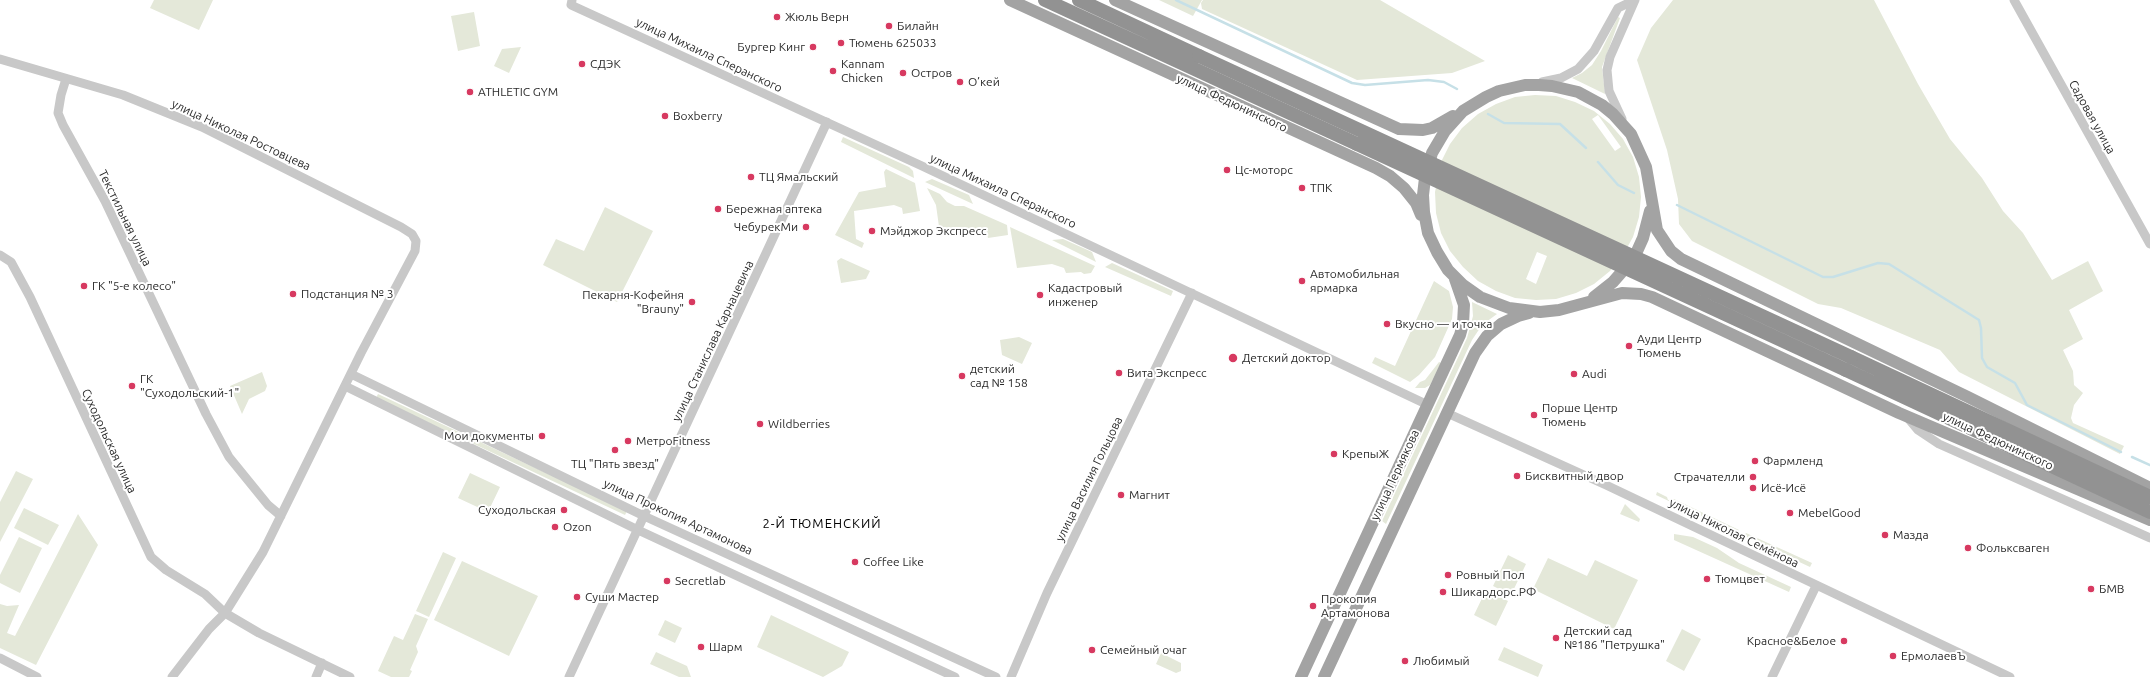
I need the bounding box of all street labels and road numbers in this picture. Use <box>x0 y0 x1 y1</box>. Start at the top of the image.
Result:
street label: улица Михаила Сперанского <box>634 15 784 95</box>
street label: улица Федюнинского <box>1174 71 1290 135</box>
street label: Садовая улица <box>2066 77 2118 157</box>
street label: улица Николая Ростовцева <box>169 96 313 174</box>
street label: улица Михаила Сперанского <box>928 151 1078 231</box>
street label: Текстильная улица <box>95 167 155 269</box>
street label: улица Станислава Карнацевича <box>669 258 757 424</box>
street label: Суходольская улица <box>78 387 140 495</box>
street label: улица Федюнинского <box>1940 409 2056 473</box>
street label: улица Василия Гольцова <box>1052 414 1126 544</box>
street label: улица Пермякова <box>1368 427 1422 523</box>
street label: улица Прокопия Артамонова <box>601 476 755 558</box>
street label: улица Николая Семёнова <box>1667 495 1801 571</box>

